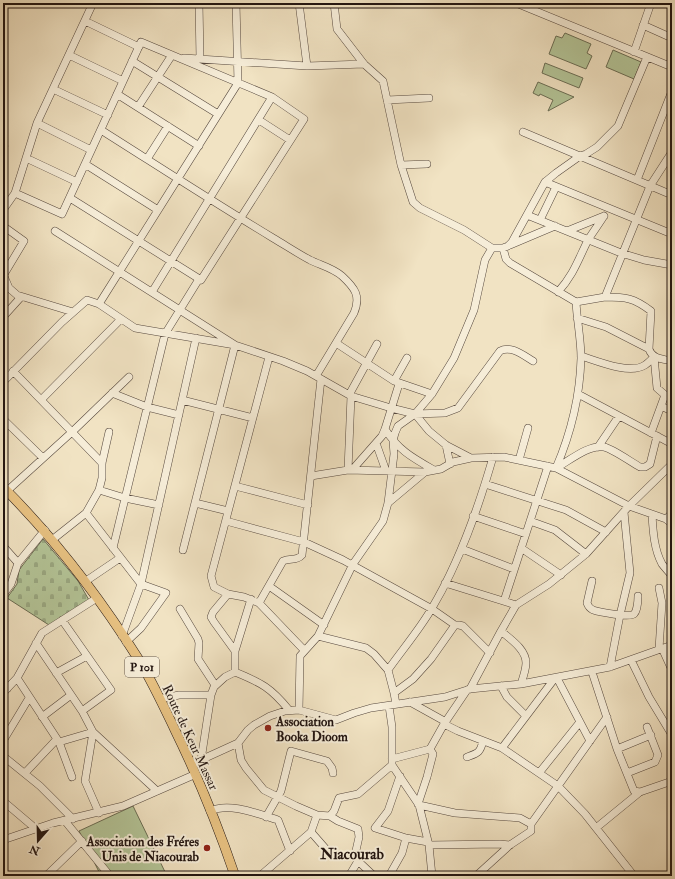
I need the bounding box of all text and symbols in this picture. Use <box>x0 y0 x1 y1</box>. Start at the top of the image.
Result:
road number: P 101 <box>125 657 159 677</box>
street label: Route de Keur Massar <box>159 682 222 793</box>
place label: Association Booka Dioom <box>275 714 349 745</box>
marker: Association Booka Dioom <box>263 723 273 733</box>
north arrow <box>18 821 58 861</box>
place label: Association des Fréres Unis de Niacourab <box>85 834 200 865</box>
text: N <box>27 842 43 858</box>
marker: Association des Fréres Unis de Niacourab <box>202 843 212 853</box>
district label: Niacourab <box>319 845 384 864</box>

